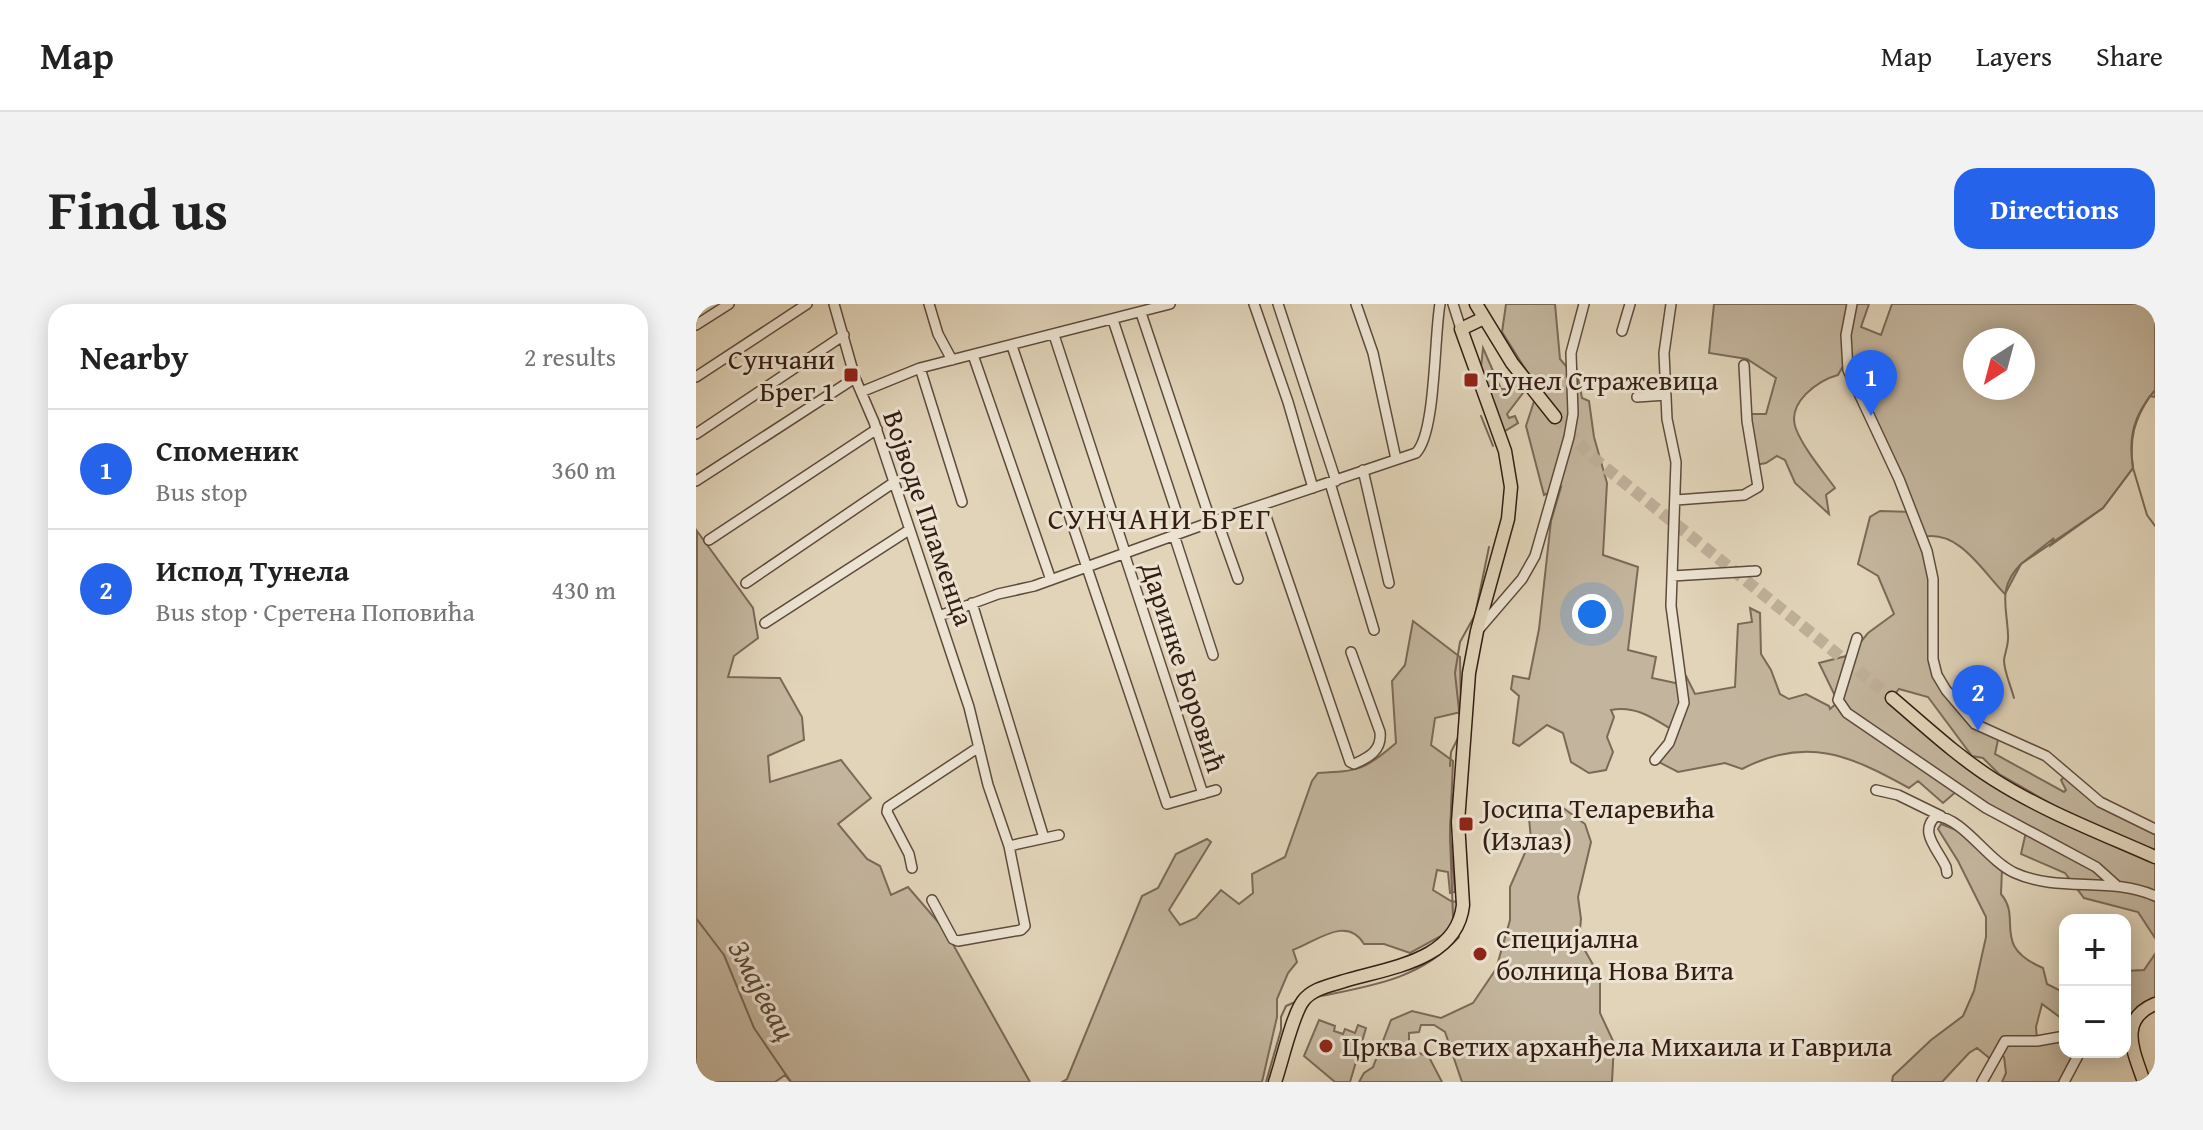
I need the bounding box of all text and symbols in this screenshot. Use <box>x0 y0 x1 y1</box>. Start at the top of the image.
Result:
text: Map <box>40 27 114 83</box>
text: Map <box>1881 35 1932 76</box>
text: Layers <box>1976 35 2052 76</box>
text: Share <box>2096 35 2163 76</box>
text: Find us <box>48 167 228 250</box>
button: Directions <box>1954 168 2155 249</box>
north arrow <box>1963 328 2035 400</box>
text: Nearby <box>80 332 189 381</box>
text: 2 results <box>524 337 616 376</box>
place label: Сунчани Брег 1 <box>728 338 835 411</box>
pin: 1 <box>1845 350 1897 416</box>
place label: Тунел Стражевица <box>1487 359 1719 400</box>
marker: Сунчани Брег 1 <box>842 366 860 384</box>
marker: Тунел Стражевица <box>1462 371 1480 389</box>
street label: Војводе Пламенца <box>873 405 986 632</box>
text: Споменик <box>156 428 299 472</box>
text: 1 <box>99 450 113 489</box>
text: 360 m <box>551 450 616 489</box>
text: Bus stop <box>156 472 248 511</box>
district label: СУНЧАНИ БРЕГ <box>1048 496 1272 540</box>
text: Испод Тунела <box>156 548 349 592</box>
street label: Даринке Боровић <box>1131 556 1238 777</box>
text: 2 <box>99 570 113 609</box>
text: 430 m <box>551 570 616 609</box>
text: Bus stop · Сретена Поповића <box>156 592 475 631</box>
your location <box>1572 594 1612 634</box>
pin: 2 <box>1952 665 2004 731</box>
place label: Јосипа Теларевића (Излаз) <box>1479 787 1715 860</box>
marker: Јосипа Теларевића (Излаз) <box>1457 815 1475 833</box>
map controls <box>2059 914 2131 1058</box>
button: + <box>2059 914 2131 986</box>
place label: Специјална болница Нова Вита <box>1496 917 1734 990</box>
water label: Змајевац <box>718 931 808 1048</box>
marker: Специјална болница Нова Вита <box>1471 945 1489 963</box>
button: − <box>2059 986 2131 1058</box>
place label: Црква Светих арханђела Михаила и Гаврила <box>1342 1025 1893 1066</box>
marker: Црква Светих арханђела Михаила и Гаврила <box>1317 1037 1335 1055</box>

